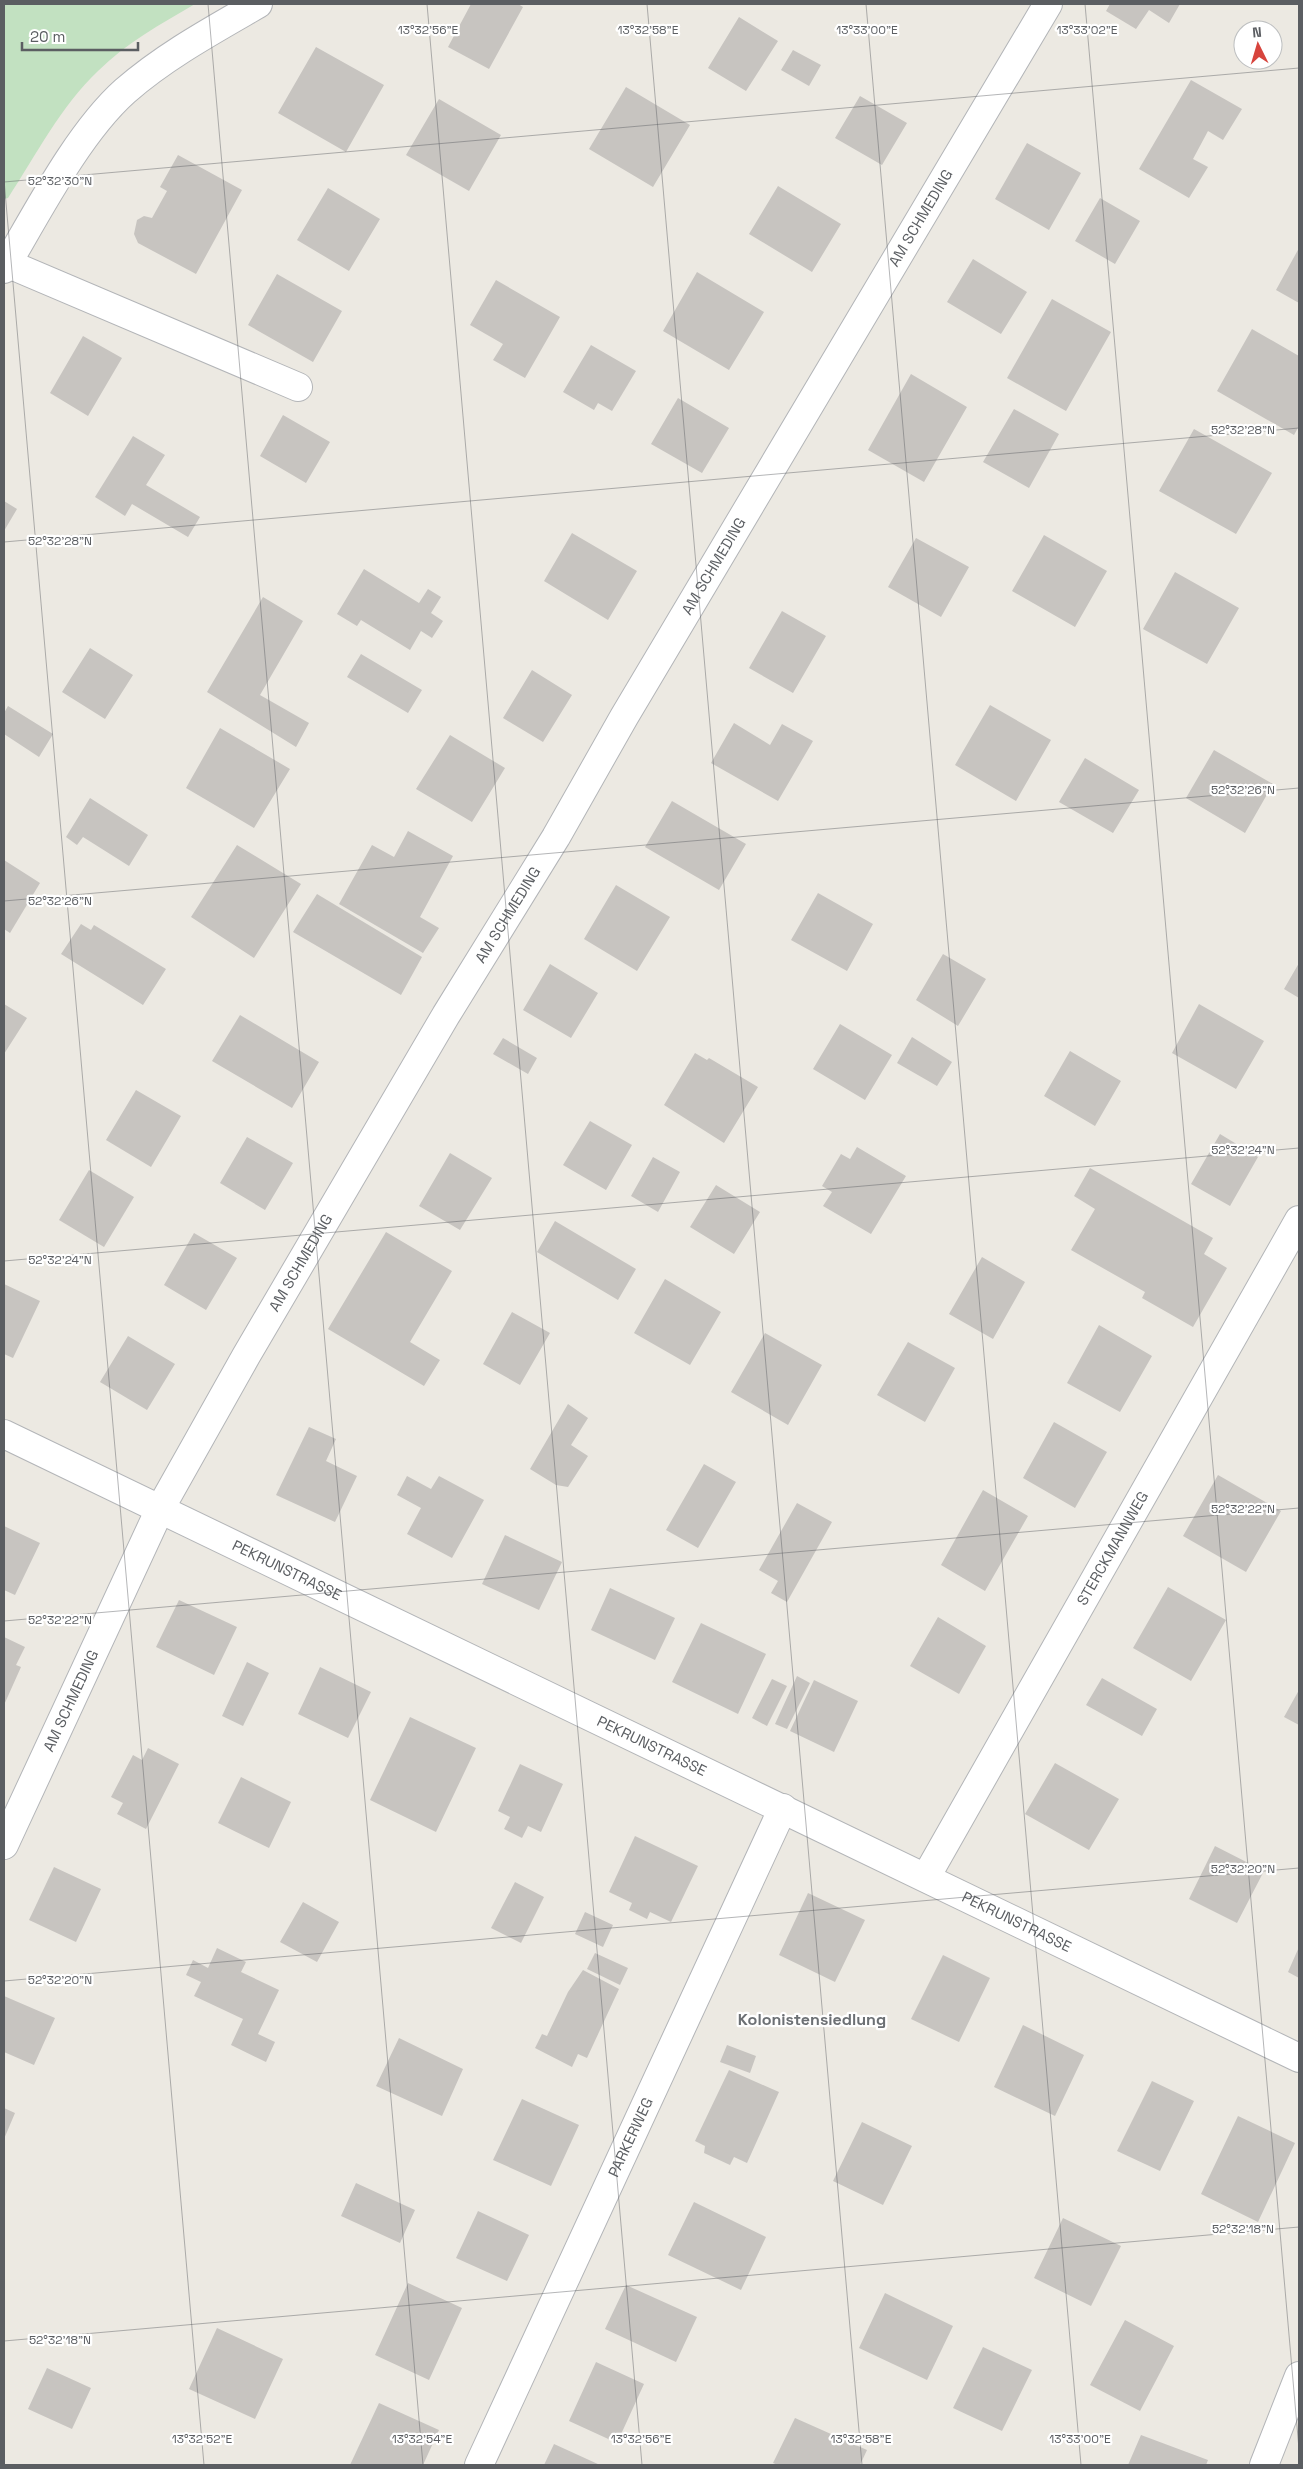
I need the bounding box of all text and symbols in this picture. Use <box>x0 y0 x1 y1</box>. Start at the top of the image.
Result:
scale bar <box>22 20 139 52</box>
north arrow <box>1233 20 1283 70</box>
text: 13°32'56"E <box>398 22 459 38</box>
text: 13°32'58"E <box>618 22 679 38</box>
text: 13°33'00"E <box>836 22 898 38</box>
text: 13°33'02"E <box>1056 22 1118 38</box>
text: N <box>1251 23 1262 41</box>
text: 20 m <box>30 27 65 46</box>
street label: AM SCHMEDING <box>884 166 957 270</box>
text: 52°32'30"N <box>28 173 92 189</box>
text: 52°32'28"N <box>1211 422 1275 438</box>
street label: AM SCHMEDING <box>677 514 750 618</box>
text: 52°32'28"N <box>28 533 92 549</box>
text: 52°32'26"N <box>1211 782 1275 798</box>
street label: AM SCHMEDING <box>470 863 544 966</box>
text: 52°32'26"N <box>28 893 92 909</box>
text: 52°32'24"N <box>1211 1142 1275 1158</box>
street label: AM SCHMEDING <box>264 1210 336 1315</box>
text: 52°32'24"N <box>28 1252 92 1268</box>
street label: STERCKMANNWEG <box>1072 1488 1152 1608</box>
text: 52°32'22"N <box>1211 1501 1275 1517</box>
street label: PEKRUNSTRASSE <box>229 1535 345 1604</box>
text: 52°32'22"N <box>28 1612 92 1628</box>
street label: AM SCHMEDING <box>39 1647 102 1754</box>
street label: PEKRUNSTRASSE <box>594 1711 710 1780</box>
text: 52°32'20"N <box>1211 1861 1275 1877</box>
street label: PEKRUNSTRASSE <box>959 1887 1075 1956</box>
text: 52°32'20"N <box>28 1972 92 1988</box>
district label: Kolonistensiedlung <box>738 2009 886 2030</box>
street label: PARKERWEG <box>604 2094 657 2180</box>
text: 52°32'18"N <box>1212 2221 1274 2237</box>
text: 52°32'18"N <box>29 2332 91 2348</box>
text: 13°32'52"E <box>172 2431 232 2447</box>
text: 13°32'54"E <box>392 2431 452 2447</box>
text: 13°32'56"E <box>611 2431 672 2447</box>
text: 13°32'58"E <box>831 2431 892 2447</box>
text: 13°33'00"E <box>1049 2431 1111 2447</box>

